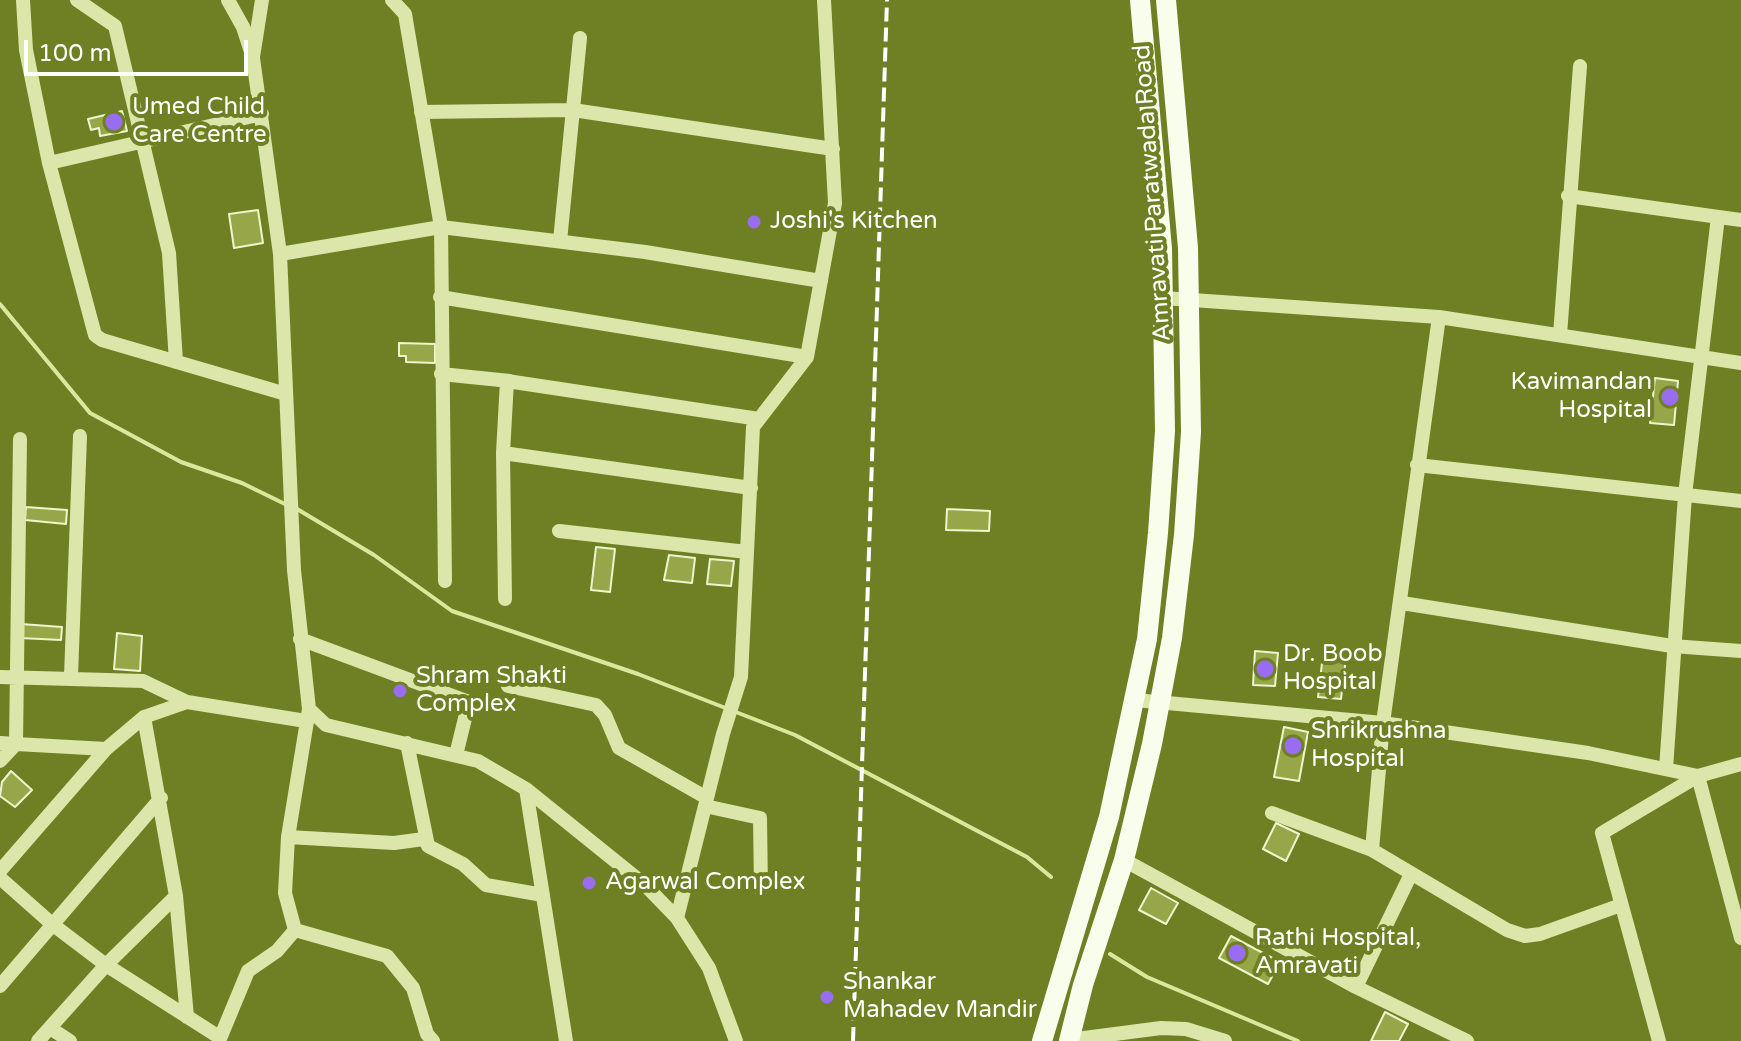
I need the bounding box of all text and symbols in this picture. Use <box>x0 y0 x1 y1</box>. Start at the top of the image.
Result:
scale bar <box>28 24 252 74</box>
text: 100 m <box>38 39 112 68</box>
street label: Amravati Paratwada Road <box>1128 44 1178 342</box>
place label: Umed Child Care Centre <box>132 94 267 150</box>
marker: Umed Child Care Centre <box>103 111 125 133</box>
place label: Joshi's Kitchen <box>770 208 938 236</box>
marker: Joshi's Kitchen <box>745 213 763 231</box>
place label: Kavimandan Hospital <box>1511 369 1652 425</box>
marker: Kavimandan Hospital <box>1659 386 1681 408</box>
place label: Dr. Boob Hospital <box>1283 641 1383 697</box>
marker: Dr. Boob Hospital <box>1254 658 1276 680</box>
place label: Shram Shakti Complex <box>416 663 567 719</box>
marker: Shram Shakti Complex <box>391 682 409 700</box>
place label: Shrikrushna Hospital <box>1311 718 1447 774</box>
marker: Shrikrushna Hospital <box>1282 735 1304 757</box>
place label: Agarwal Complex <box>605 869 805 897</box>
marker: Agarwal Complex <box>580 874 598 892</box>
place label: Rathi Hospital, Amravati <box>1255 925 1421 981</box>
marker: Rathi Hospital, Amravati <box>1226 942 1248 964</box>
place label: Shankar Mahadev Mandir <box>843 969 1037 1025</box>
marker: Shankar Mahadev Mandir <box>818 988 836 1006</box>

